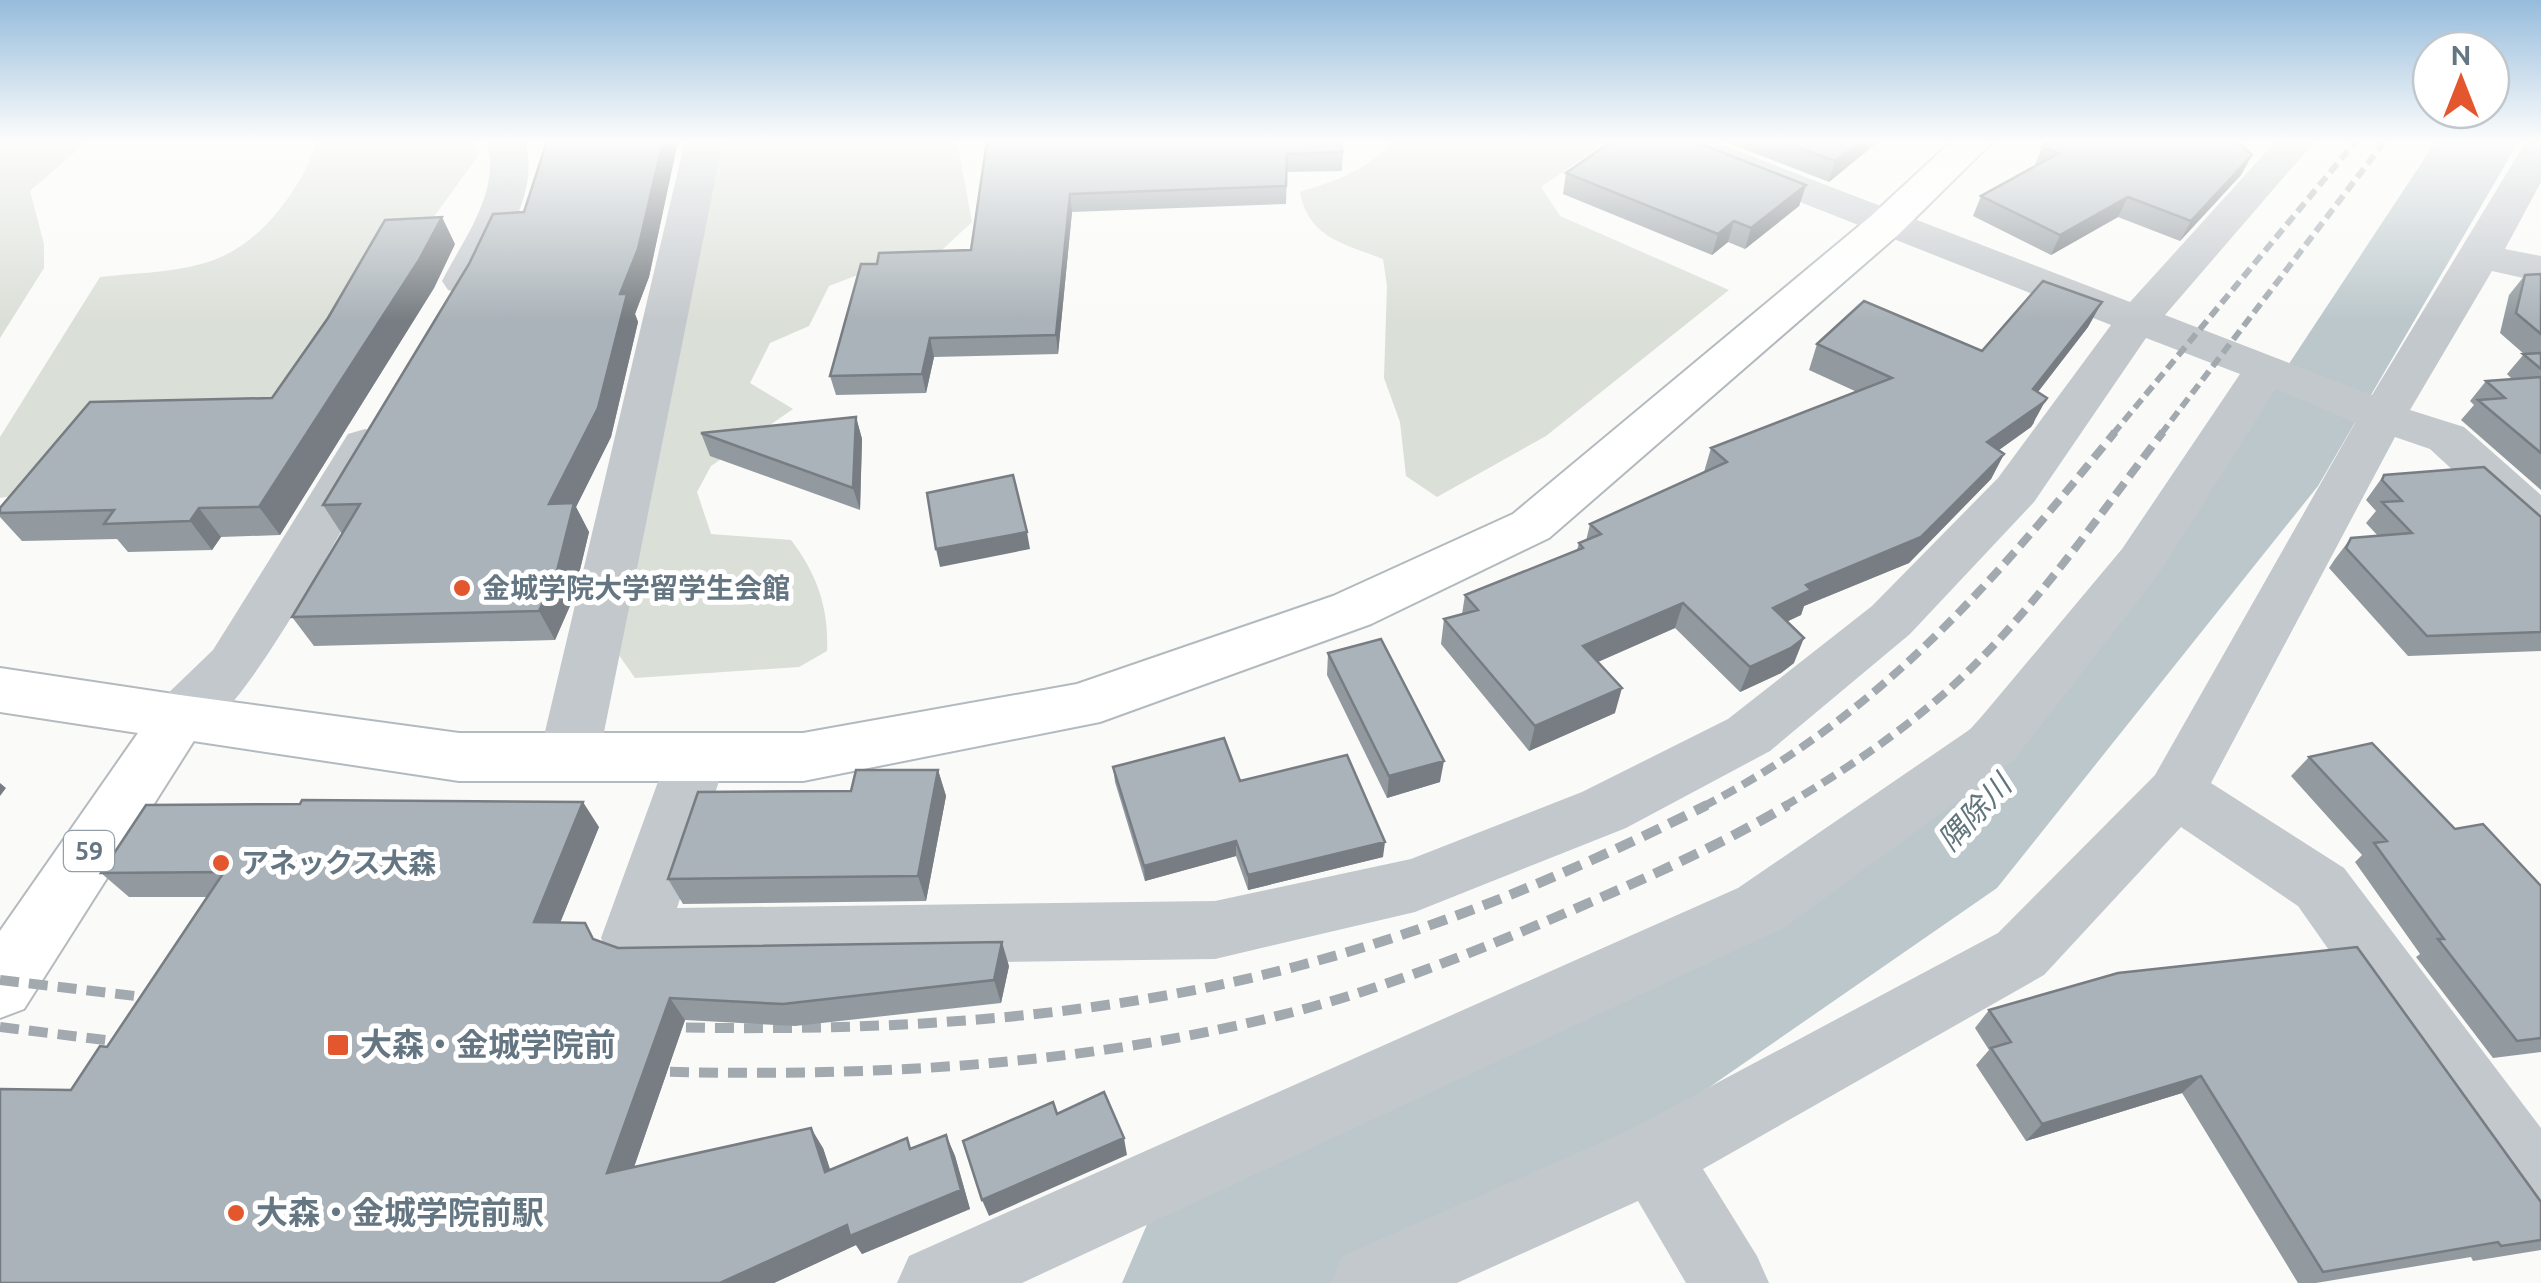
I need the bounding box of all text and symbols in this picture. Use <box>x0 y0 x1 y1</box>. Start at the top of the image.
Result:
north arrow <box>2411 30 2511 130</box>
text: N <box>2451 39 2471 70</box>
place label: 金城学院大学留学生会館 <box>482 572 790 603</box>
marker: 金城学院大学留学生会館 <box>451 577 473 599</box>
water label: 隅除川 <box>1931 766 2019 857</box>
road number: 59 <box>64 831 114 871</box>
place label: アネックス大森 <box>241 847 436 878</box>
marker: アネックス大森 <box>210 852 232 874</box>
place label: 大森・金城学院前 <box>360 1026 616 1062</box>
marker: 大森・金城学院前 <box>325 1032 351 1058</box>
place label: 大森・金城学院前駅 <box>256 1194 544 1230</box>
marker: 大森・金城学院前駅 <box>225 1202 247 1224</box>

